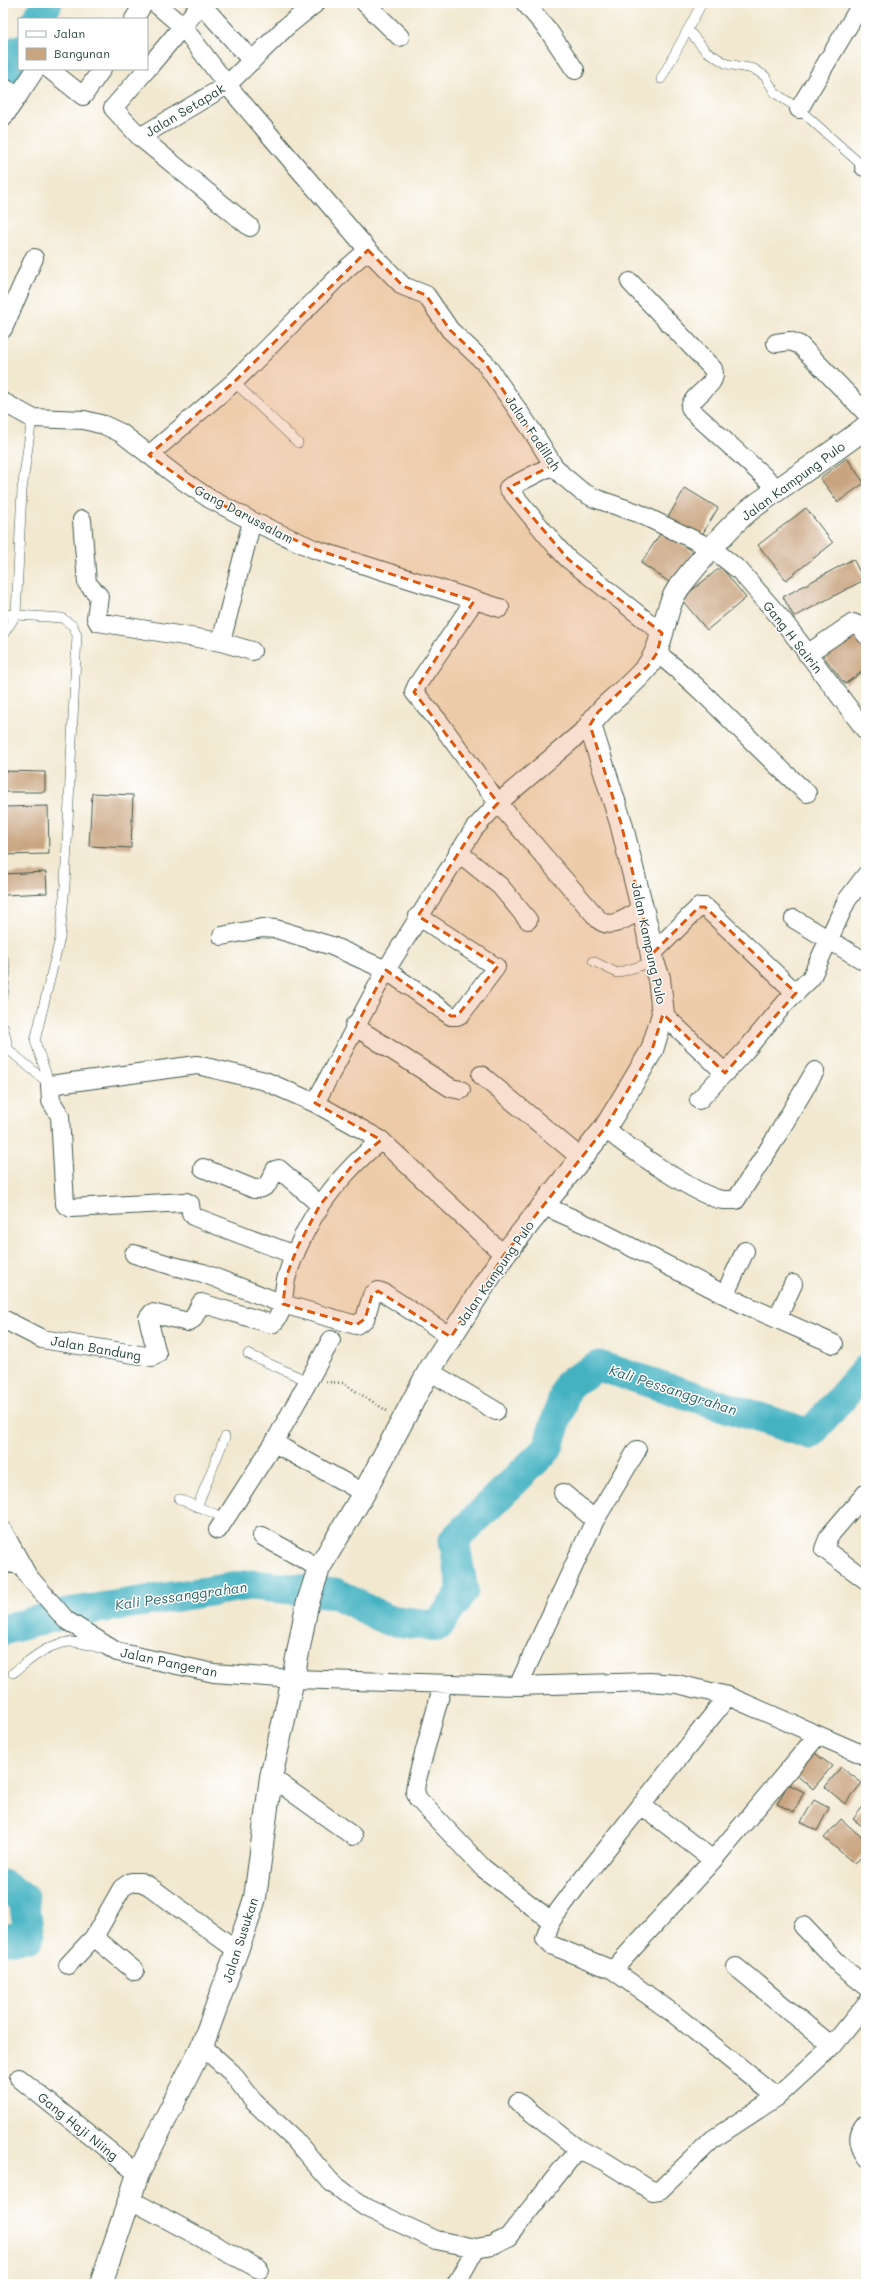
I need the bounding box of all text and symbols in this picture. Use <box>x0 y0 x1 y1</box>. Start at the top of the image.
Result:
legend <box>18 18 148 70</box>
text: Jalan <box>54 25 85 41</box>
text: Bangunan <box>54 45 110 61</box>
street label: Jalan Setapak <box>142 79 228 140</box>
street label: Jalan Fadillah <box>502 392 565 474</box>
street label: Jalan Kampung Pulo <box>737 437 848 524</box>
street label: Gang Darussalam <box>192 480 297 547</box>
street label: Gang H Sairin <box>760 597 827 676</box>
street label: Jalan Kampung Pulo <box>628 880 671 1006</box>
street label: Jalan Kampung Pulo <box>452 1217 537 1329</box>
street label: Jalan Bandung <box>50 1331 143 1364</box>
water label: Kali Pessanggrahan <box>607 1360 740 1419</box>
water label: Kali Pessanggrahan <box>114 1577 248 1614</box>
street label: Jalan Pangeran <box>119 1643 219 1680</box>
street label: Jalan Susukan <box>218 1895 261 1984</box>
street label: Gang Haji Niing <box>35 2088 122 2163</box>

